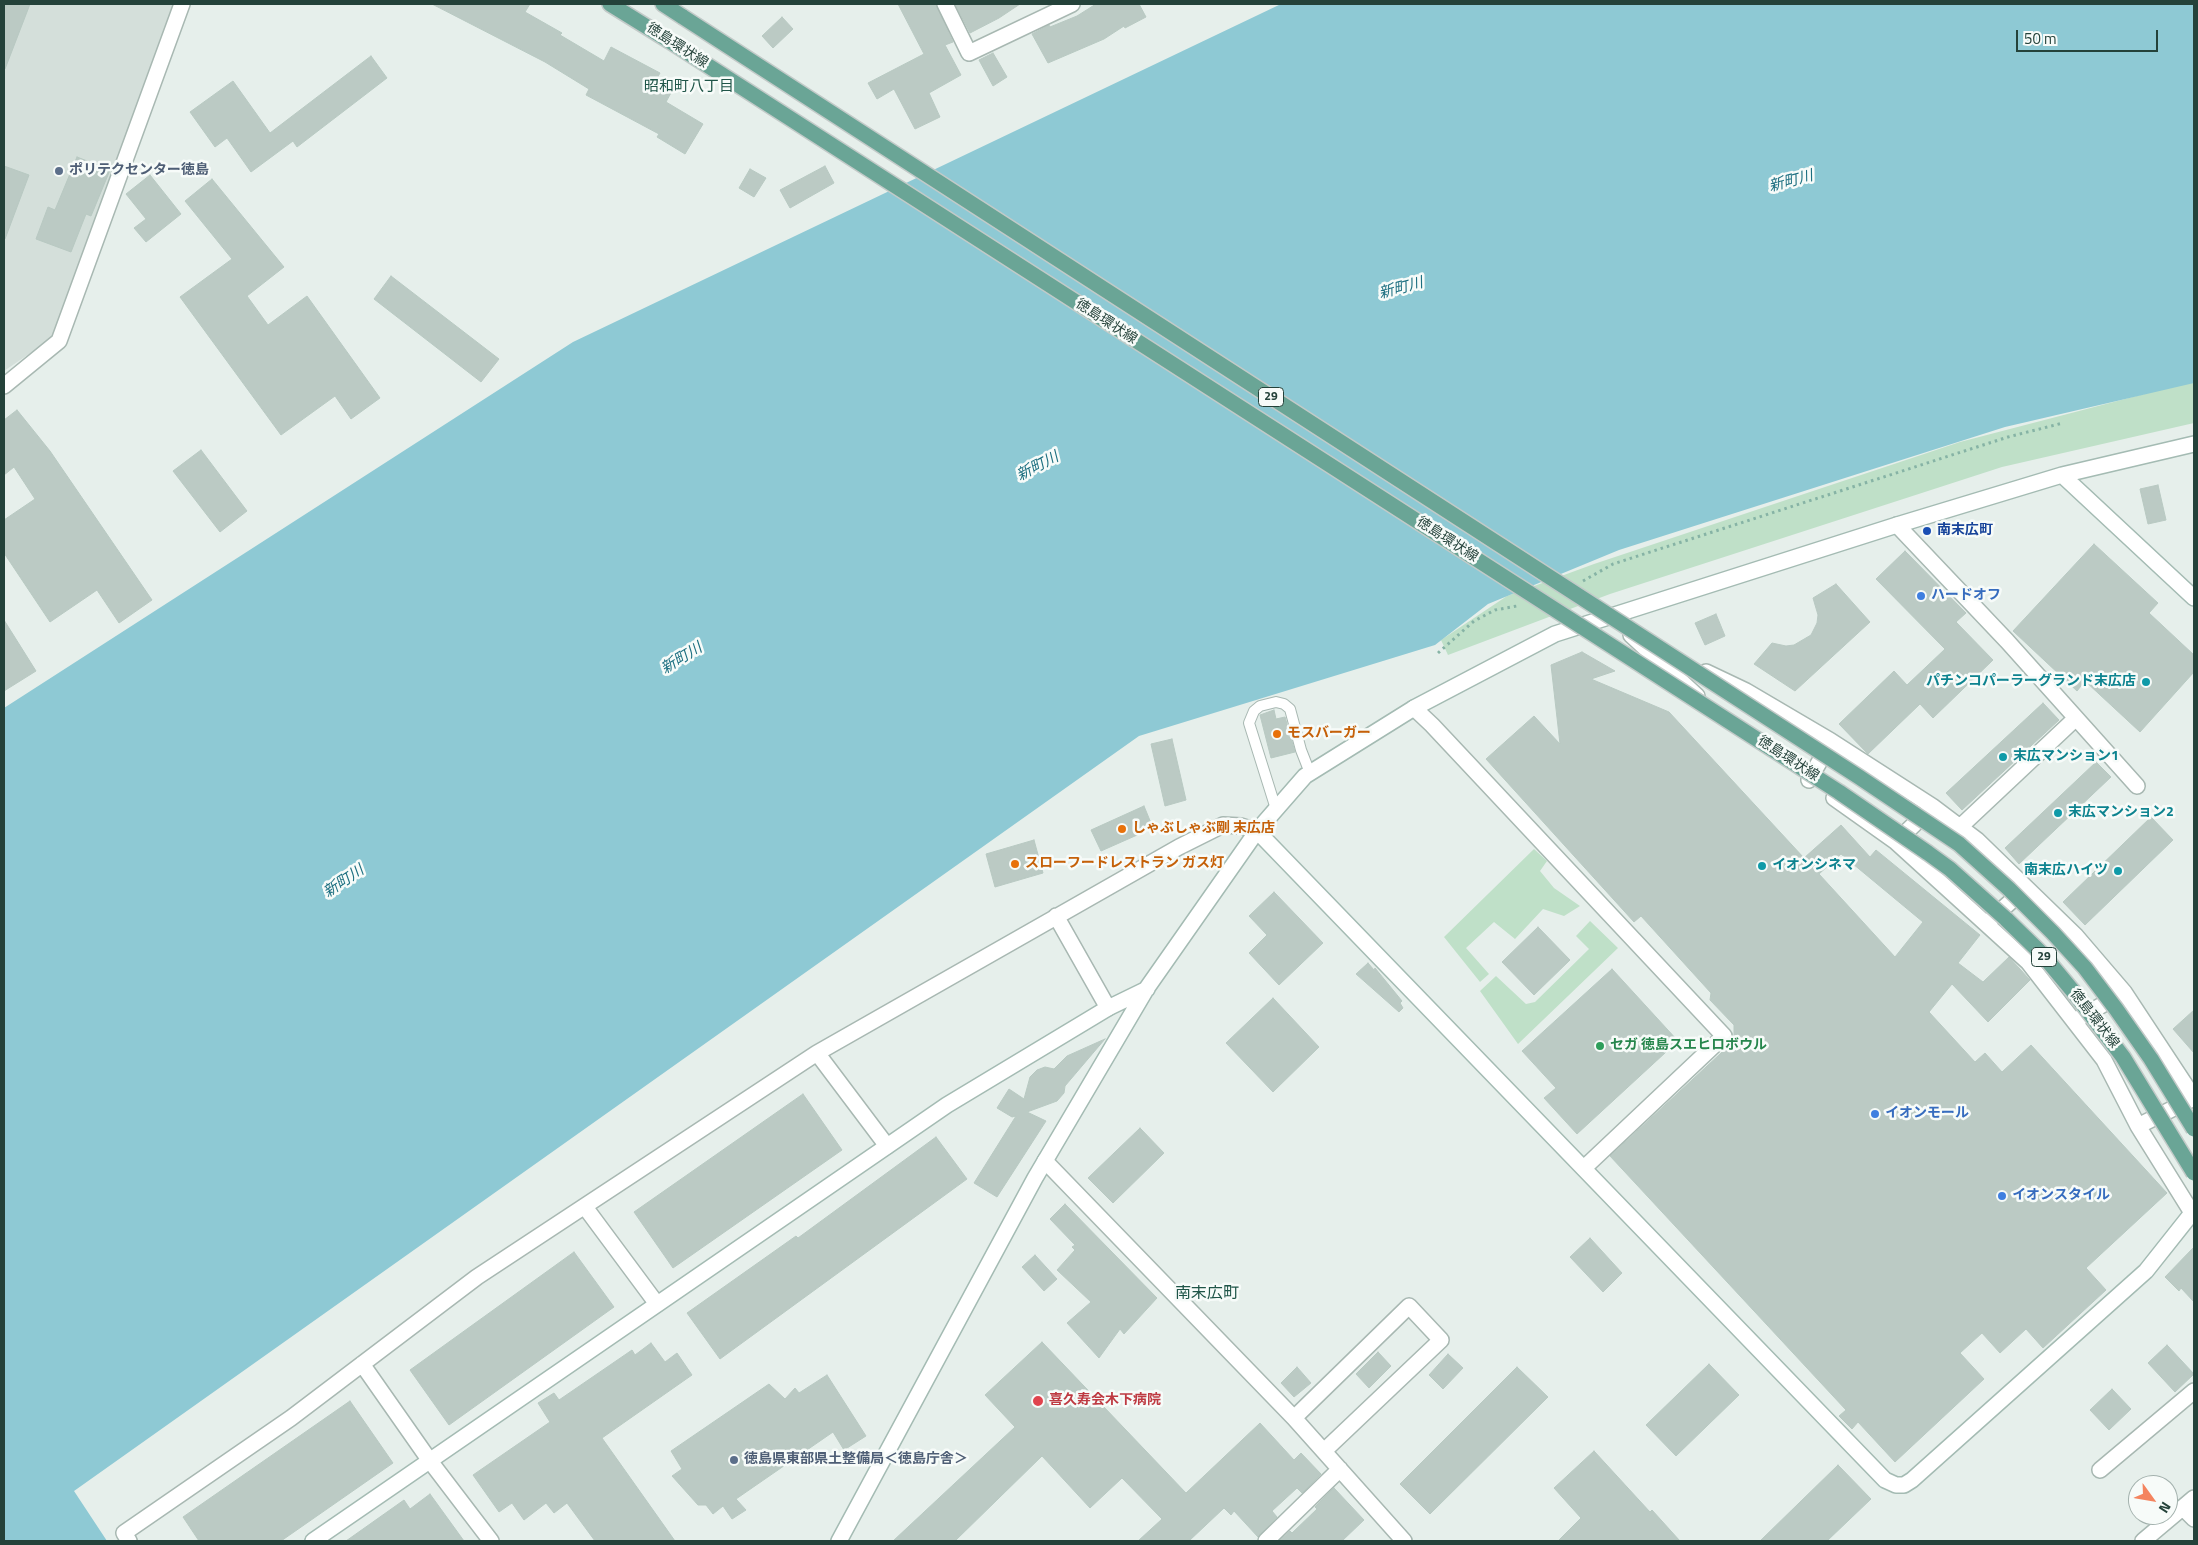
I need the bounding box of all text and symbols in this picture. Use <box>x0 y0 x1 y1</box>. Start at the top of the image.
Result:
street label: 徳島環状線 <box>643 20 711 72</box>
scale bar <box>2018 20 2160 52</box>
text: 50 m <box>2024 27 2057 50</box>
district label: 昭和町八丁目 <box>644 78 734 96</box>
place label: ポリテクセンター徳島 <box>69 163 209 179</box>
marker: ポリテクセンター徳島 <box>53 165 65 177</box>
water label: 新町川 <box>1767 167 1815 197</box>
water label: 新町川 <box>1377 274 1425 304</box>
street label: 徳島環状線 <box>1072 296 1140 348</box>
road number: 29 <box>1258 388 1284 407</box>
water label: 新町川 <box>1014 448 1062 486</box>
street label: 徳島環状線 <box>1413 514 1481 566</box>
place label: 南末広町 <box>1937 523 1993 539</box>
marker: 南末広町 <box>1921 525 1933 537</box>
place label: ハードオフ <box>1931 588 2001 604</box>
marker: ハードオフ <box>1915 590 1927 602</box>
water label: 新町川 <box>658 639 706 679</box>
place label: パチンコパーラーグランド末広店 <box>1926 674 2136 690</box>
marker: パチンコパーラーグランド末広店 <box>2140 676 2152 688</box>
place label: モスバーガー <box>1287 726 1371 742</box>
marker: モスバーガー <box>1271 728 1283 740</box>
street label: 徳島環状線 <box>1754 733 1822 785</box>
place label: 末広マンション1 <box>2013 749 2119 765</box>
marker: 末広マンション1 <box>1997 751 2009 763</box>
place label: 末広マンション2 <box>2068 805 2174 821</box>
marker: 末広マンション2 <box>2052 807 2064 819</box>
place label: しゃぶしゃぶ剛 末広店 <box>1132 821 1275 837</box>
marker: しゃぶしゃぶ剛 末広店 <box>1116 823 1128 835</box>
place label: スローフードレストラン ガス灯 <box>1025 856 1224 872</box>
marker: スローフードレストラン ガス灯 <box>1009 858 1021 870</box>
place label: イオンシネマ <box>1772 858 1856 874</box>
marker: イオンシネマ <box>1756 860 1768 872</box>
water label: 新町川 <box>320 862 368 902</box>
place label: 南末広ハイツ <box>2024 863 2108 879</box>
marker: 南末広ハイツ <box>2112 865 2124 877</box>
road number: 29 <box>2032 948 2056 966</box>
street label: 徳島環状線 <box>2066 986 2122 1052</box>
place label: セガ 徳島スエヒロボウル <box>1610 1038 1767 1054</box>
marker: セガ 徳島スエヒロボウル <box>1594 1040 1606 1052</box>
place label: イオンモール <box>1885 1106 1969 1122</box>
marker: イオンモール <box>1869 1108 1881 1120</box>
place label: イオンスタイル <box>2012 1188 2110 1204</box>
marker: イオンスタイル <box>1996 1190 2008 1202</box>
district label: 南末広町 <box>1175 1284 1239 1304</box>
place label: 喜久寿会木下病院 <box>1049 1393 1161 1409</box>
marker: 喜久寿会木下病院 <box>1031 1394 1045 1408</box>
place label: 徳島県東部県土整備局＜徳島庁舎＞ <box>744 1452 968 1468</box>
marker: 徳島県東部県土整備局＜徳島庁舎＞ <box>728 1454 740 1466</box>
north arrow <box>2128 1475 2178 1525</box>
text: N <box>2154 1498 2177 1517</box>

